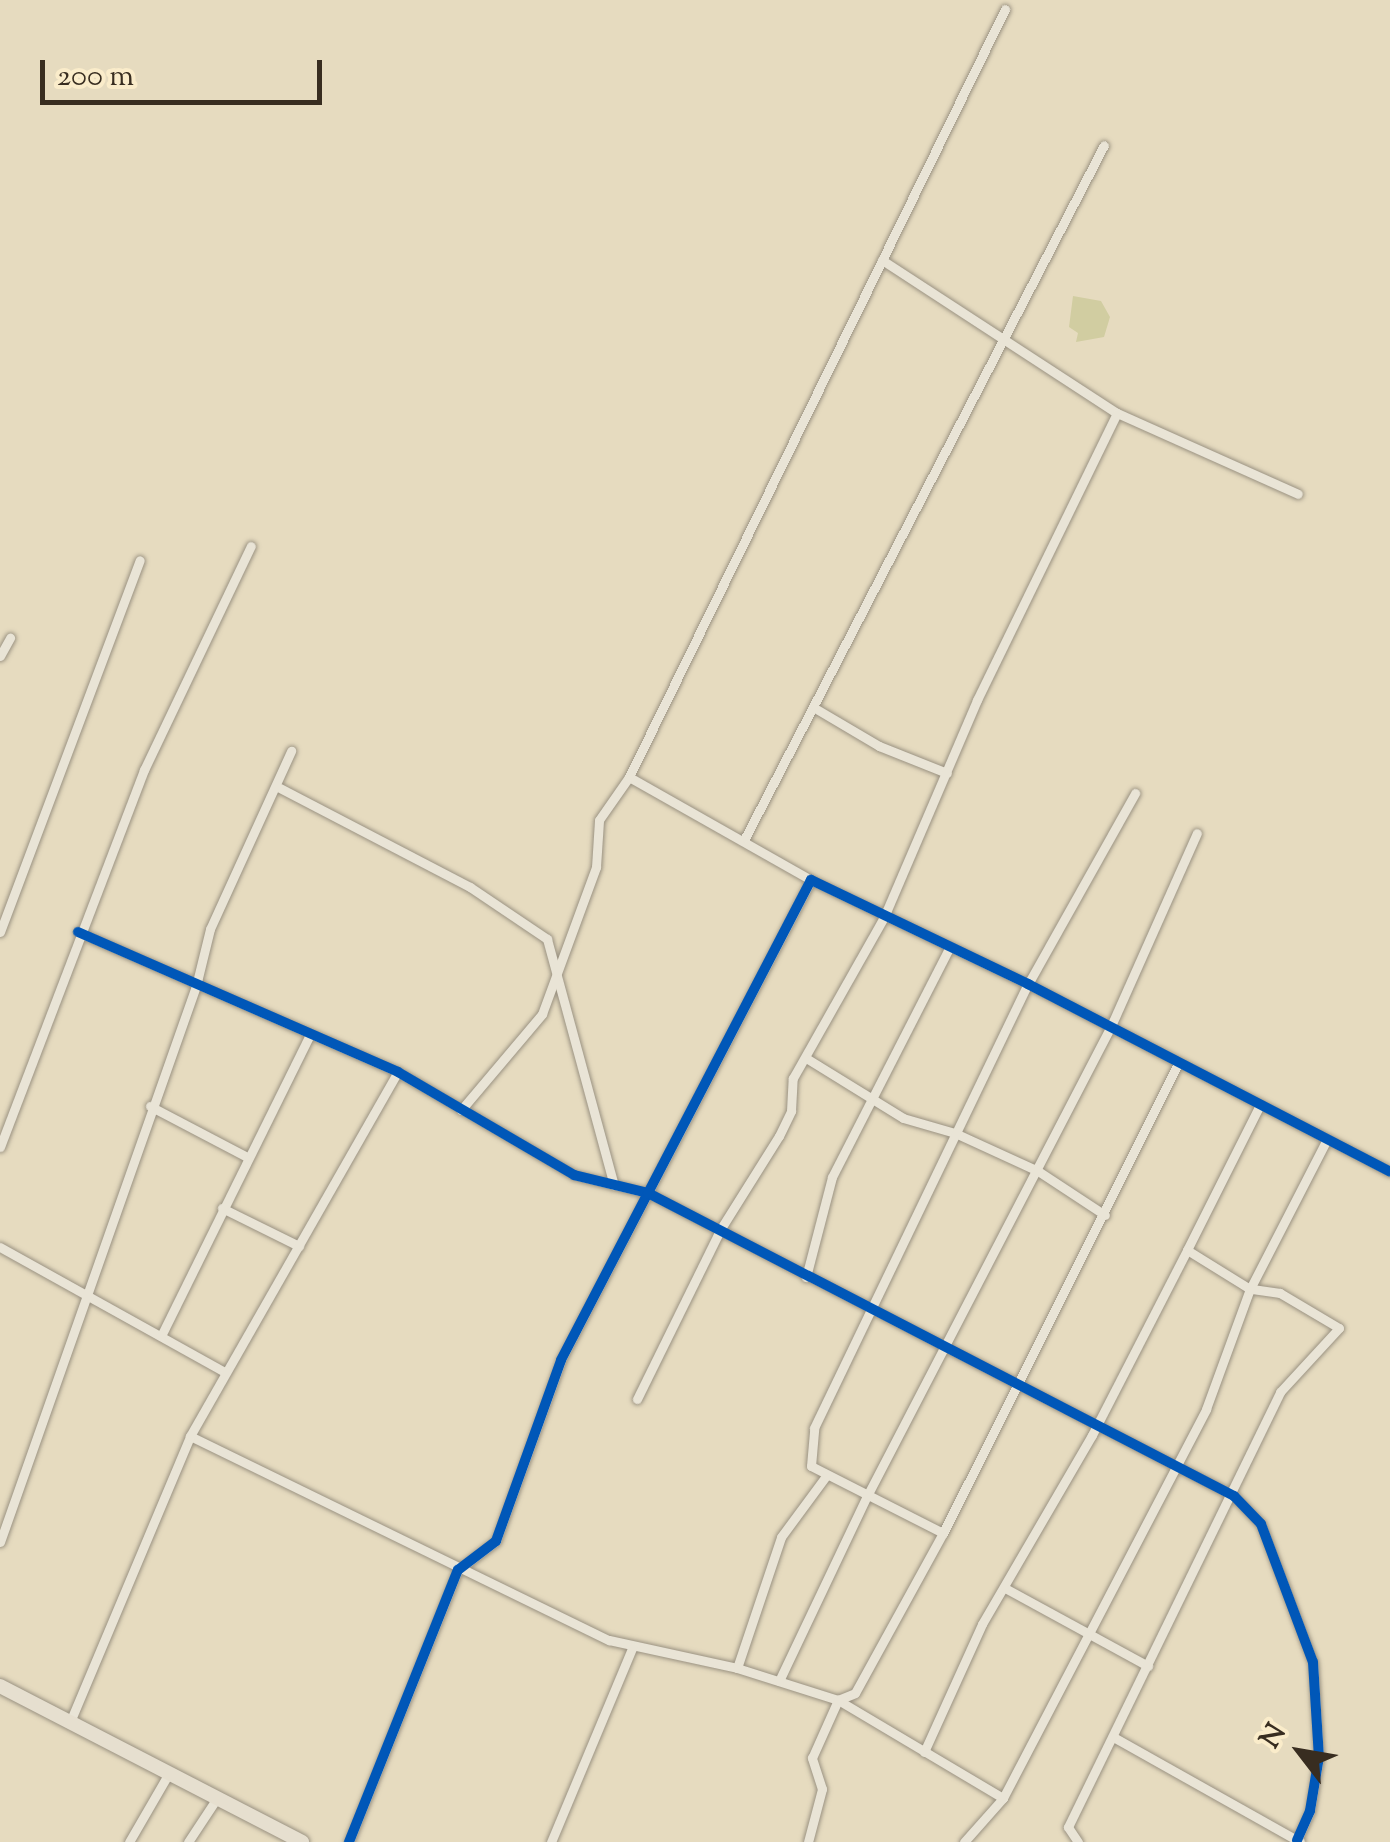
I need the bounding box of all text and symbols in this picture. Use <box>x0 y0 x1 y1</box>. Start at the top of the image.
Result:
scale bar <box>45 40 328 102</box>
text: 200 m <box>57 56 134 99</box>
north arrow <box>1250 1702 1350 1802</box>
text: N <box>1251 1717 1297 1756</box>

